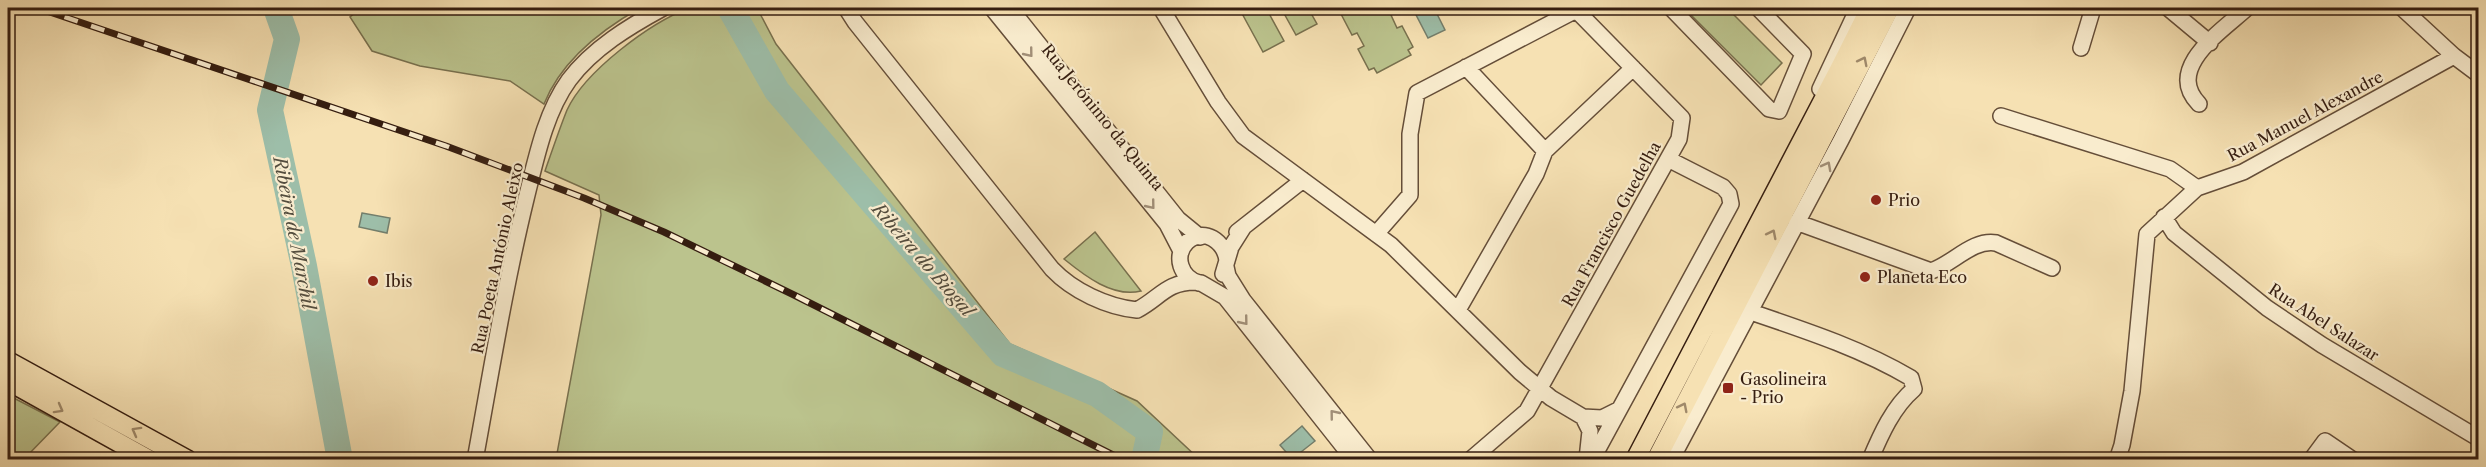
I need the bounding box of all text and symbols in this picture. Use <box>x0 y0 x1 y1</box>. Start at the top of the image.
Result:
street label: Rua Jerónimo da Quinta <box>1038 40 1169 195</box>
one-way arrow <box>1022 46 1033 57</box>
one-way arrow <box>1856 57 1867 68</box>
street label: Rua Manuel Alexandre <box>2224 66 2386 166</box>
street label: Rua Francisco Guedelha <box>1557 137 1665 310</box>
water label: Ribeira de Marchil <box>268 153 320 313</box>
street label: Rua Poeta António Aleixo <box>467 160 527 356</box>
one-way arrow <box>1820 161 1831 172</box>
place label: Prio <box>1888 190 1920 210</box>
marker: Prio <box>1869 193 1883 207</box>
water label: Ribeira do Biogal <box>866 197 980 323</box>
one-way arrow <box>1144 198 1155 209</box>
one-way arrow <box>1765 229 1777 240</box>
place label: Planeta Eco <box>1877 267 1967 287</box>
marker: Planeta Eco <box>1858 270 1872 284</box>
place label: Ibis <box>385 271 413 291</box>
marker: Ibis <box>366 274 380 288</box>
street label: Rua Abel Salazar <box>2265 279 2383 365</box>
one-way arrow <box>1236 315 1247 326</box>
place label: Gasolineira - Prio <box>1740 369 1827 407</box>
marker: Gasolineira - Prio <box>1721 381 1735 395</box>
one-way arrow <box>53 402 63 413</box>
one-way arrow <box>1675 403 1687 414</box>
one-way arrow <box>1330 410 1341 421</box>
one-way arrow <box>132 427 143 438</box>

